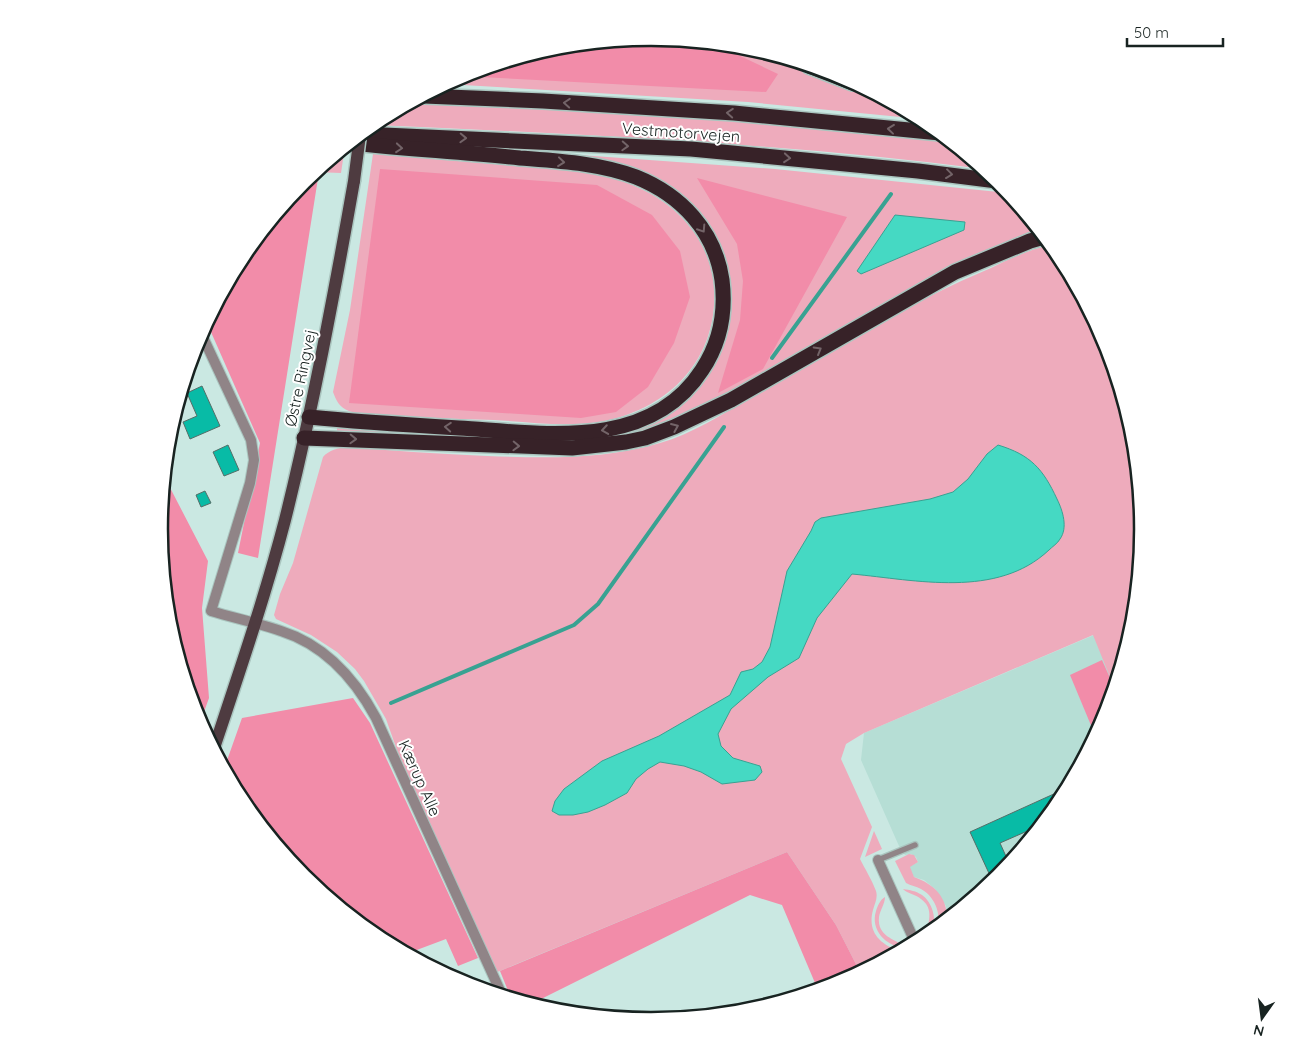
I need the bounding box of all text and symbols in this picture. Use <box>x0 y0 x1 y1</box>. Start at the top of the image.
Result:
scale bar <box>1127 15 1223 47</box>
text: 50 m <box>1134 23 1169 42</box>
one-way arrow <box>563 97 571 108</box>
one-way arrow <box>725 108 733 119</box>
street label: Vestmotorvejen <box>621 118 741 146</box>
one-way arrow <box>887 123 895 134</box>
one-way arrow <box>459 132 467 143</box>
one-way arrow <box>621 140 629 151</box>
one-way arrow <box>396 142 404 153</box>
one-way arrow <box>783 152 791 163</box>
one-way arrow <box>557 156 565 167</box>
one-way arrow <box>945 169 953 179</box>
one-way arrow <box>696 224 706 233</box>
street label: Østre Ringvej <box>280 328 320 428</box>
one-way arrow <box>813 346 822 356</box>
one-way arrow <box>444 422 452 433</box>
one-way arrow <box>670 422 679 433</box>
one-way arrow <box>601 424 609 435</box>
one-way arrow <box>349 434 357 445</box>
one-way arrow <box>512 441 520 452</box>
street label: Kærup Alle <box>394 737 446 819</box>
north arrow <box>1237 993 1287 1043</box>
text: N <box>1252 1021 1266 1041</box>

